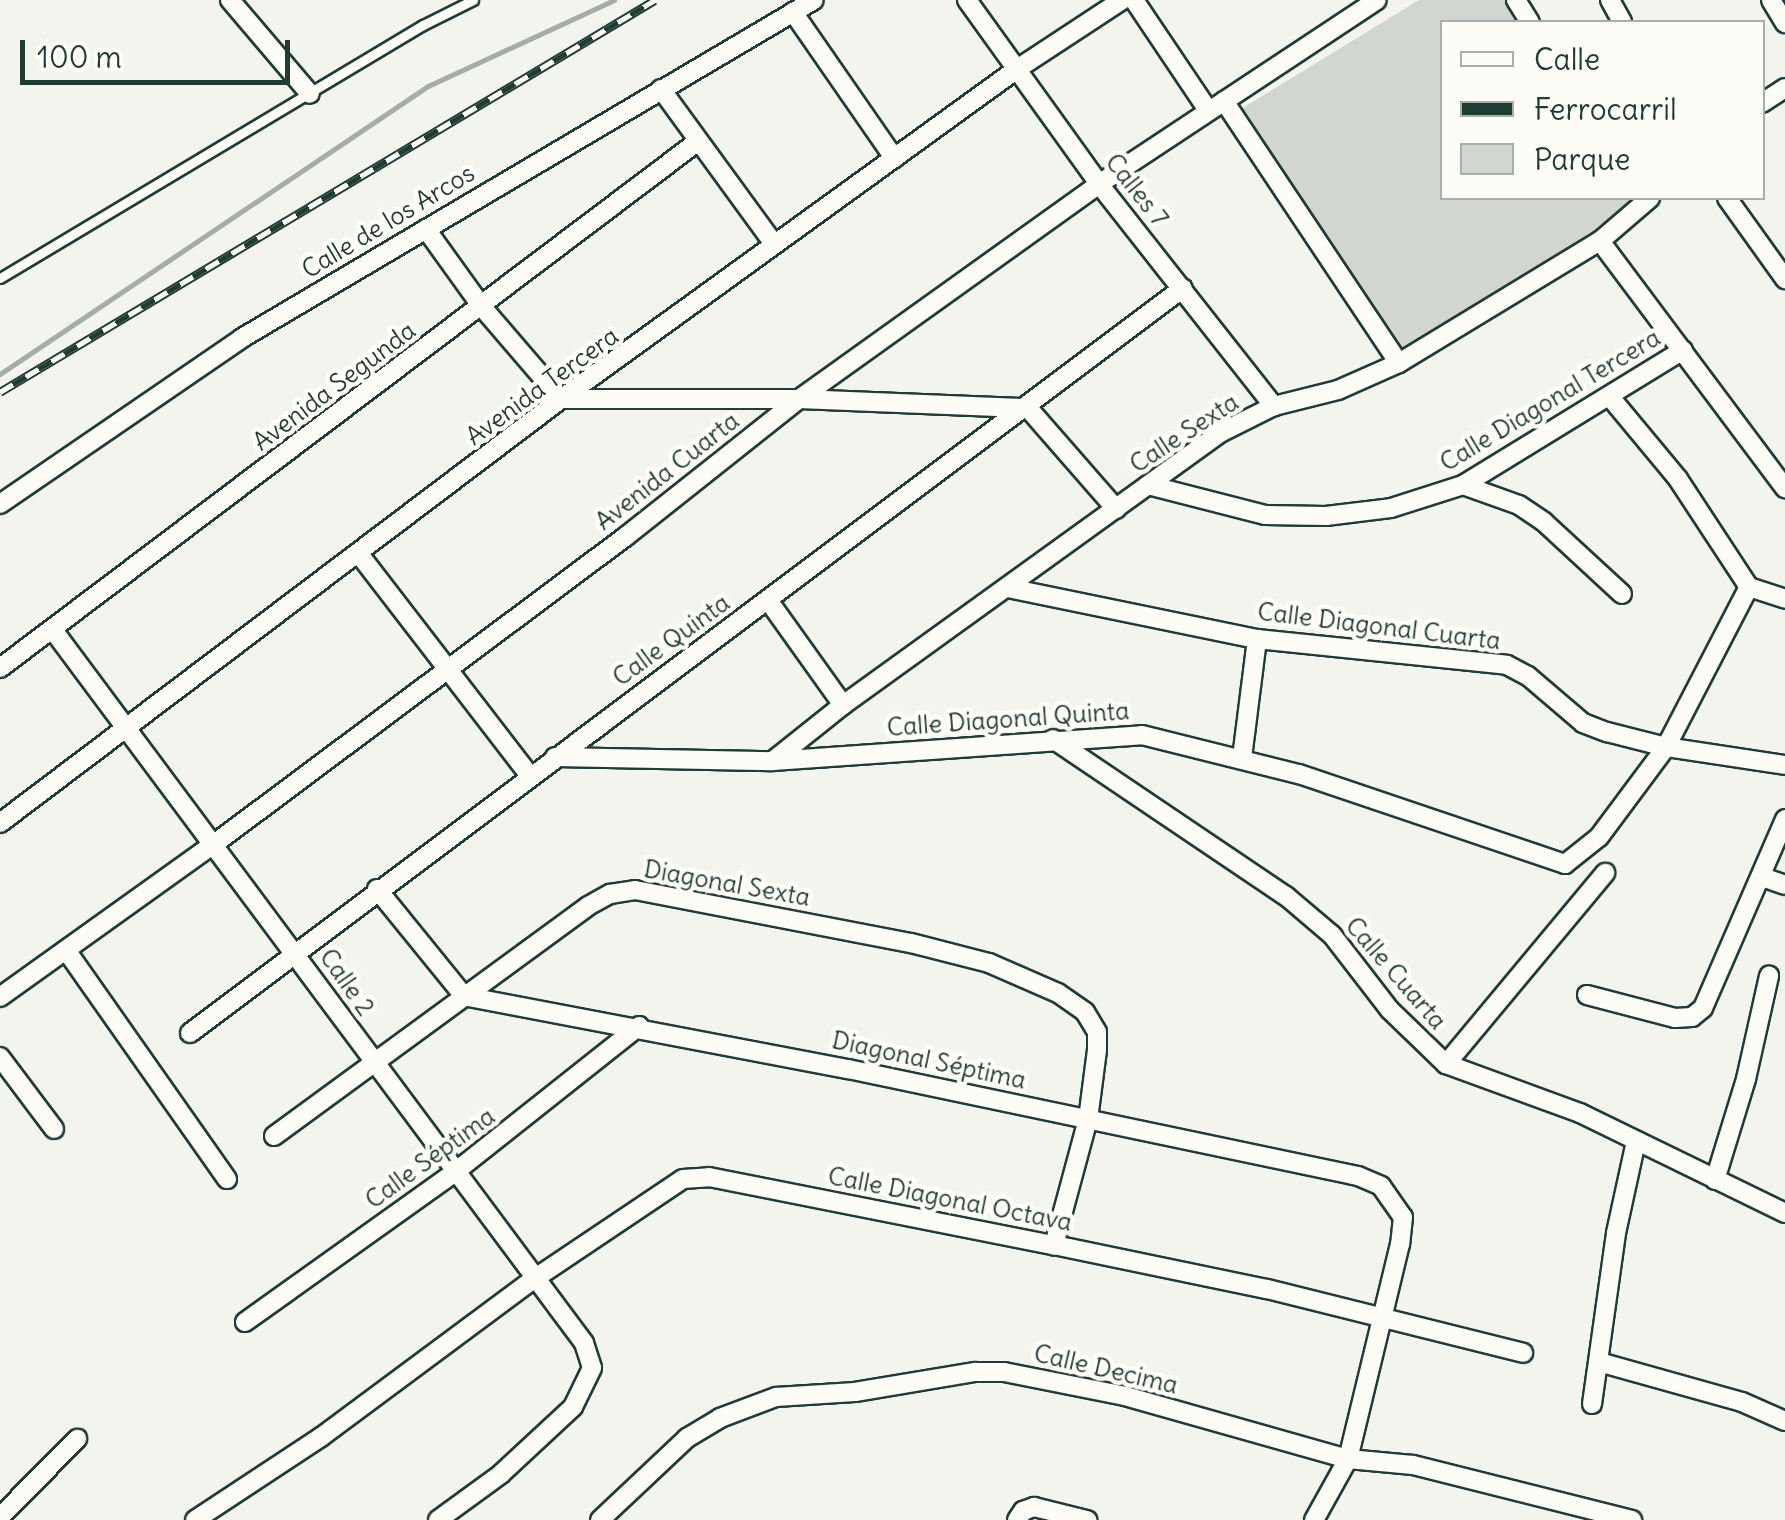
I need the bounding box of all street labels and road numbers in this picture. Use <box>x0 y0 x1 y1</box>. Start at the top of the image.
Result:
street label: Calles 7 <box>1099 147 1175 233</box>
street label: Calle de los Arcos <box>296 158 480 284</box>
street label: Avenida Segunda <box>247 315 421 457</box>
street label: Avenida Tercera <box>460 321 624 451</box>
street label: Calle Diagonal Tercera <box>1434 322 1666 478</box>
street label: Calle Sexta <box>1124 387 1244 479</box>
street label: Avenida Cuarta <box>589 406 745 536</box>
street label: Calle Quinta <box>607 588 735 692</box>
street label: Calle Diagonal Cuarta <box>1256 596 1502 656</box>
street label: Calle Diagonal Quinta <box>886 696 1130 742</box>
street label: Diagonal Sexta <box>642 854 812 912</box>
street label: Calle Cuarta <box>1339 911 1453 1035</box>
street label: Calle 2 <box>313 943 381 1021</box>
street label: Diagonal Séptima <box>829 1025 1029 1095</box>
street label: Calle Séptima <box>359 1101 501 1215</box>
street label: Calle Diagonal Octava <box>825 1161 1075 1237</box>
street label: Calle Decima <box>1031 1338 1181 1400</box>

